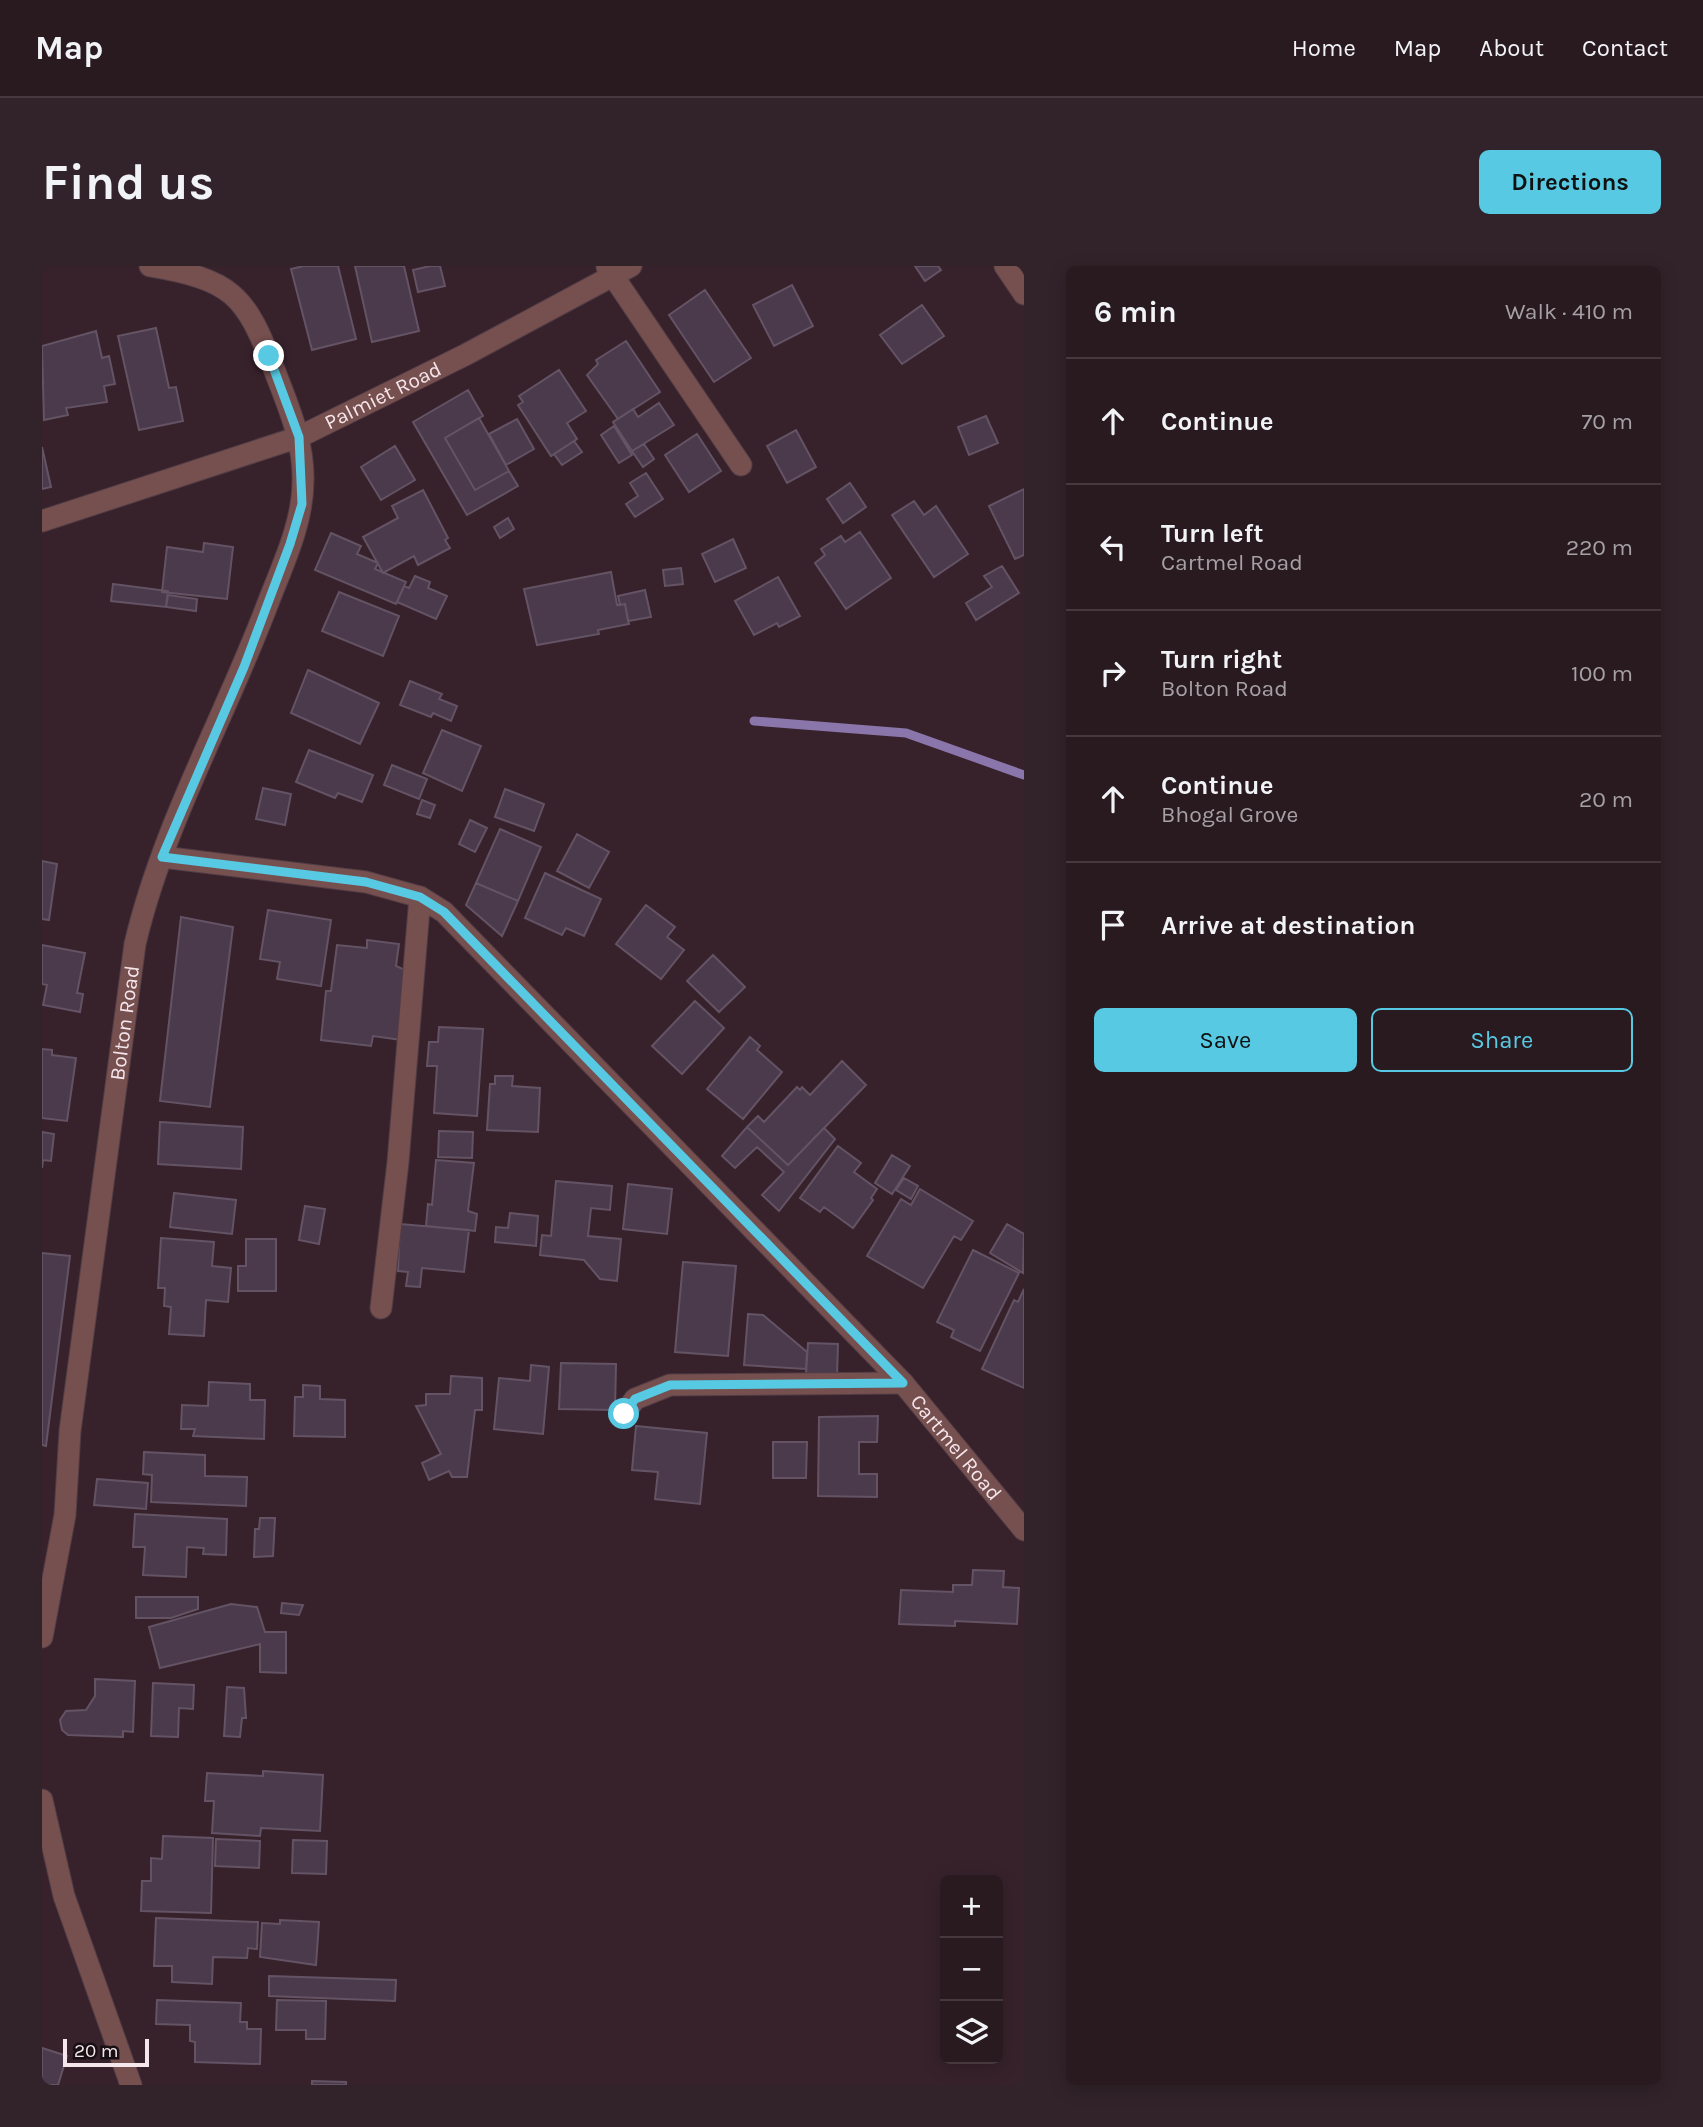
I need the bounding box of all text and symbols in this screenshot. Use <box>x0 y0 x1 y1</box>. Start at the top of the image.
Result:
text: Map <box>35 29 103 67</box>
text: Home <box>1292 34 1356 62</box>
text: Map <box>1394 34 1441 62</box>
text: About <box>1479 34 1544 62</box>
text: Contact <box>1582 34 1668 62</box>
button: Directions <box>1479 150 1661 214</box>
text: Find us <box>42 154 214 211</box>
text: 6 min <box>1094 294 1177 330</box>
text: Walk · 410 m <box>1505 298 1633 325</box>
route end <box>253 340 284 371</box>
street label: Palmiet Road <box>321 357 445 434</box>
icon: ahead <box>1094 402 1132 440</box>
text: Continue <box>1161 406 1273 437</box>
text: 70 m <box>1582 408 1633 435</box>
text: Turn left <box>1161 518 1263 549</box>
icon: left <box>1094 528 1132 566</box>
text: 220 m <box>1566 534 1633 561</box>
text: Cartmel Road <box>1161 549 1303 576</box>
text: Turn right <box>1161 644 1282 675</box>
icon: right <box>1094 654 1132 692</box>
text: 100 m <box>1571 660 1633 687</box>
text: Bolton Road <box>1161 675 1288 702</box>
text: Continue <box>1161 770 1273 801</box>
icon: ahead <box>1094 780 1132 818</box>
text: 20 m <box>1579 786 1633 813</box>
text: Bhogal Grove <box>1161 801 1298 828</box>
icon: arrive <box>1094 906 1132 944</box>
text: Arrive at destination <box>1161 910 1415 941</box>
street label: Bolton Road <box>105 964 144 1082</box>
button: Save <box>1094 1008 1357 1072</box>
button: Share <box>1371 1008 1633 1072</box>
street label: Cartmel Road <box>906 1390 1007 1505</box>
route start <box>608 1398 639 1429</box>
map controls <box>940 1875 1003 2064</box>
button: + <box>940 1875 1003 1938</box>
button: − <box>940 1938 1003 2001</box>
button: layers <box>940 2001 1003 2064</box>
scale bar <box>63 2036 149 2068</box>
text: 20 m <box>74 2040 119 2062</box>

